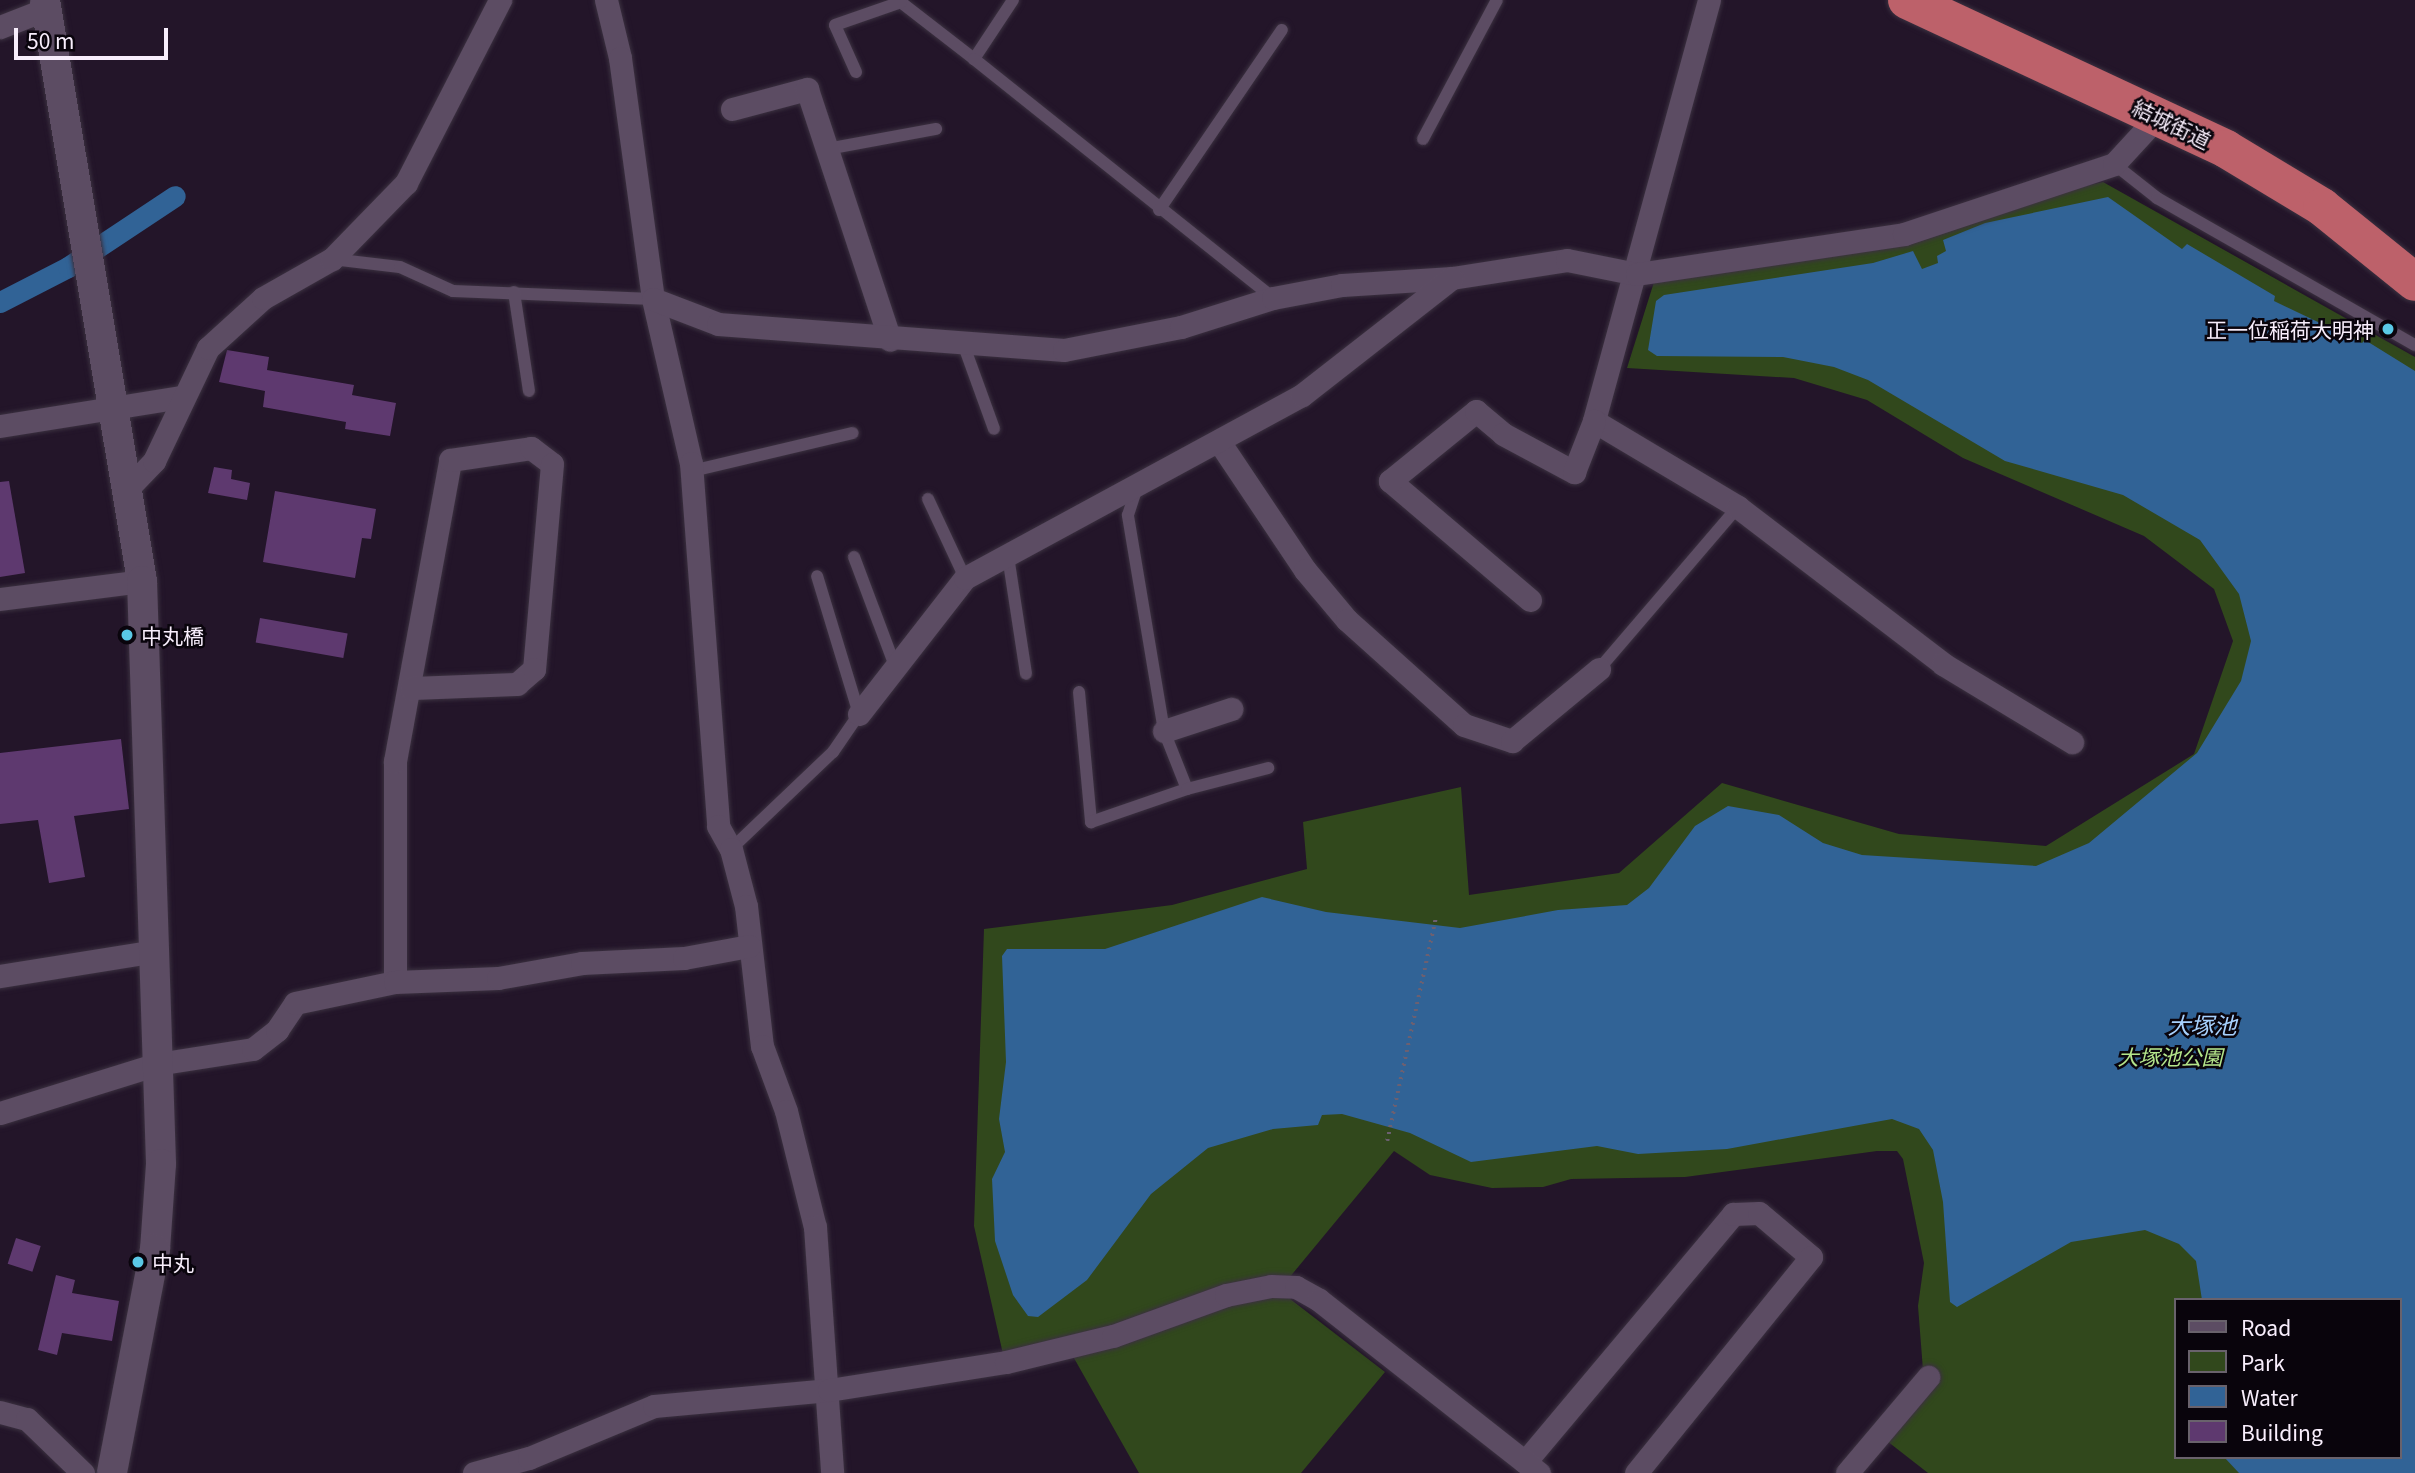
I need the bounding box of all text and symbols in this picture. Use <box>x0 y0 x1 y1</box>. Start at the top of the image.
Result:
scale bar <box>18 14 172 58</box>
text: 50 m <box>27 25 74 55</box>
street label: 結城街道 <box>2129 93 2215 153</box>
place label: 正一位稲荷大明神 <box>2206 316 2374 342</box>
marker: 正一位稲荷大明神 <box>2380 321 2396 337</box>
place label: 中丸橋 <box>141 622 204 648</box>
marker: 中丸橋 <box>119 627 135 643</box>
water label: 大塚池 <box>2168 1010 2236 1038</box>
park label: 大塚池公園 <box>2118 1043 2222 1069</box>
place label: 中丸 <box>152 1249 194 1275</box>
marker: 中丸 <box>130 1254 146 1270</box>
legend <box>2174 1298 2401 1459</box>
text: Road <box>2241 1312 2291 1342</box>
text: Park <box>2241 1347 2285 1377</box>
text: Water <box>2241 1382 2298 1412</box>
text: Building <box>2241 1417 2323 1447</box>

